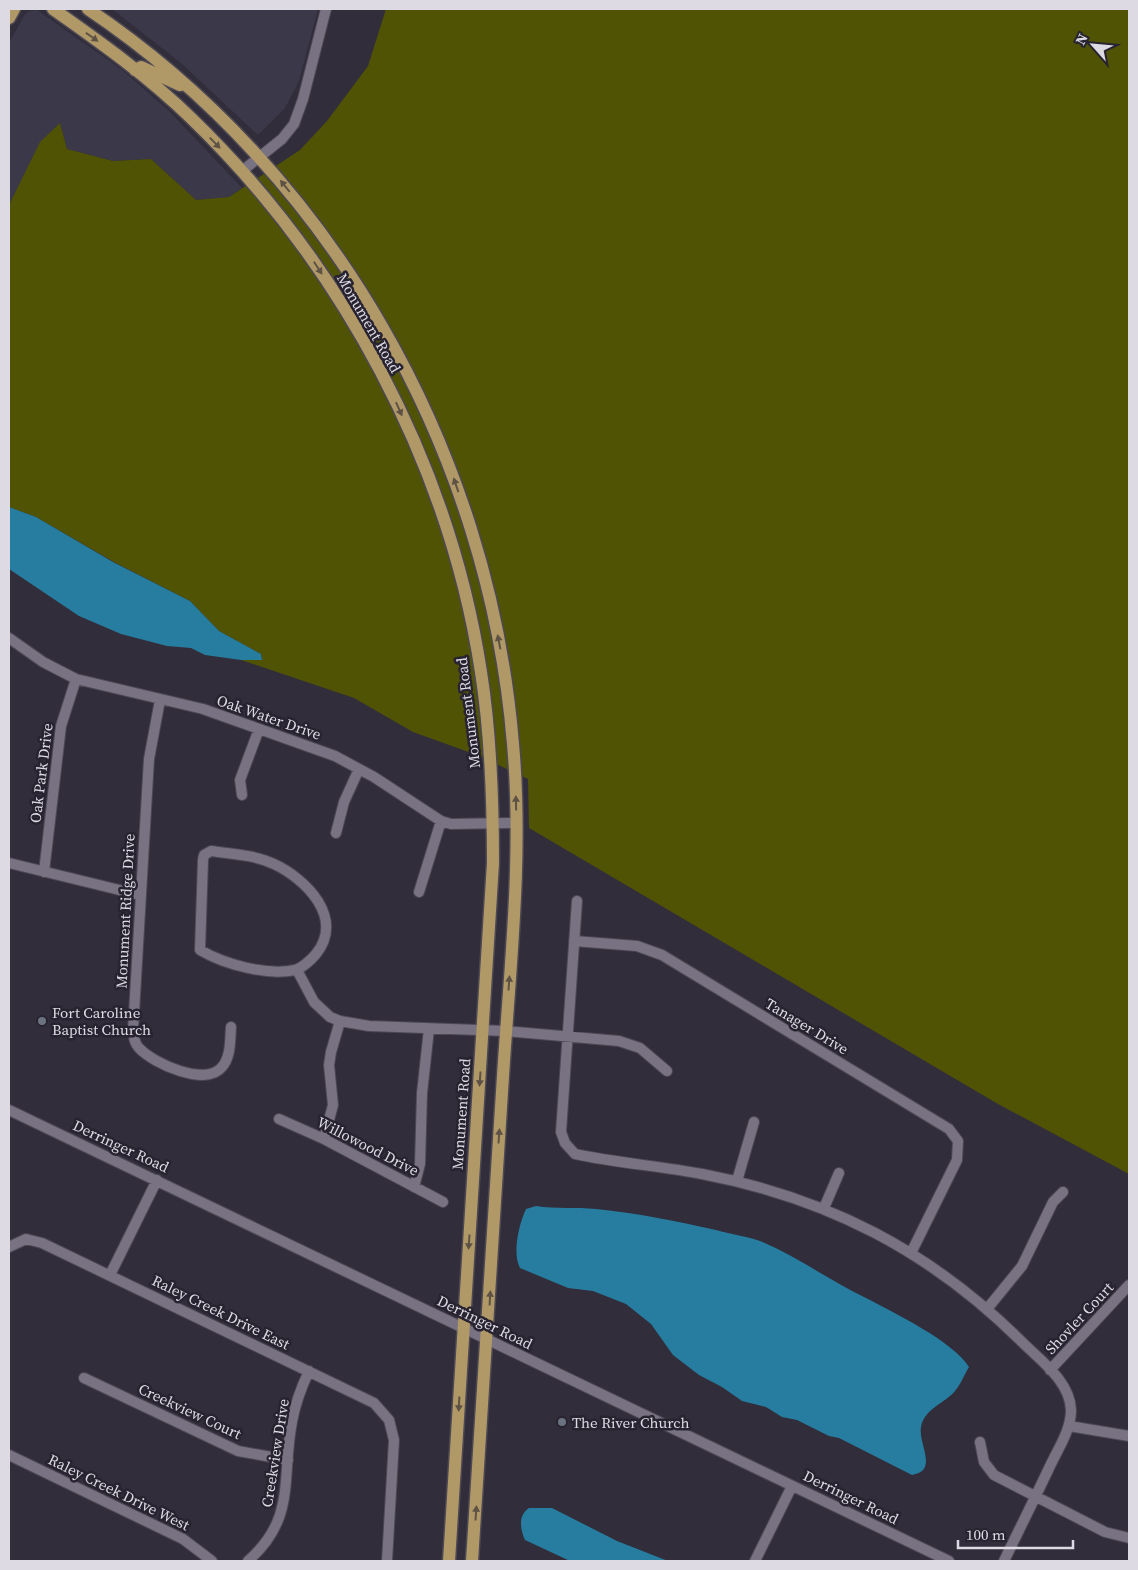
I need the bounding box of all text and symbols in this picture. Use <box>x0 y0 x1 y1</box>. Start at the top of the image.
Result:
north arrow <box>1068 20 1118 70</box>
text: N <box>1070 30 1093 48</box>
one-way arrow <box>86 32 99 42</box>
one-way arrow <box>209 136 221 148</box>
one-way arrow <box>279 179 290 192</box>
one-way arrow <box>313 262 323 275</box>
street label: Monument Road <box>332 269 406 377</box>
one-way arrow <box>396 402 404 416</box>
one-way arrow <box>452 477 460 492</box>
one-way arrow <box>494 633 502 649</box>
street label: Monument Road <box>451 656 485 770</box>
street label: Oak Water Drive <box>214 689 324 745</box>
street label: Oak Park Drive <box>24 722 58 824</box>
one-way arrow <box>512 795 520 811</box>
street label: Monument Ridge Drive <box>110 833 140 989</box>
one-way arrow <box>506 975 514 991</box>
street label: Tanager Drive <box>761 993 853 1059</box>
place label: Fort Caroline Baptist Church <box>52 1002 151 1040</box>
marker: Fort Caroline Baptist Church <box>36 1015 48 1027</box>
street label: Monument Road <box>447 1057 475 1170</box>
one-way arrow <box>475 1072 483 1088</box>
street label: Willowood Drive <box>314 1111 423 1181</box>
street label: Derringer Road <box>70 1115 173 1178</box>
one-way arrow <box>496 1128 504 1144</box>
one-way arrow <box>465 1234 473 1250</box>
street label: Raley Creek Drive East <box>149 1270 293 1355</box>
street label: Shovler Court <box>1040 1277 1118 1359</box>
street label: Derringer Road <box>434 1290 537 1354</box>
one-way arrow <box>486 1290 494 1306</box>
street label: Creekview Court <box>135 1378 245 1444</box>
one-way arrow <box>454 1396 462 1412</box>
street label: Creekview Drive <box>256 1397 294 1509</box>
place label: The River Church <box>572 1412 690 1433</box>
marker: The River Church <box>556 1416 568 1428</box>
street label: Raley Creek Drive West <box>45 1449 193 1535</box>
street label: Derringer Road <box>800 1465 903 1529</box>
one-way arrow <box>472 1504 480 1520</box>
scale bar <box>958 1518 1073 1550</box>
text: 100 m <box>966 1524 1006 1545</box>

